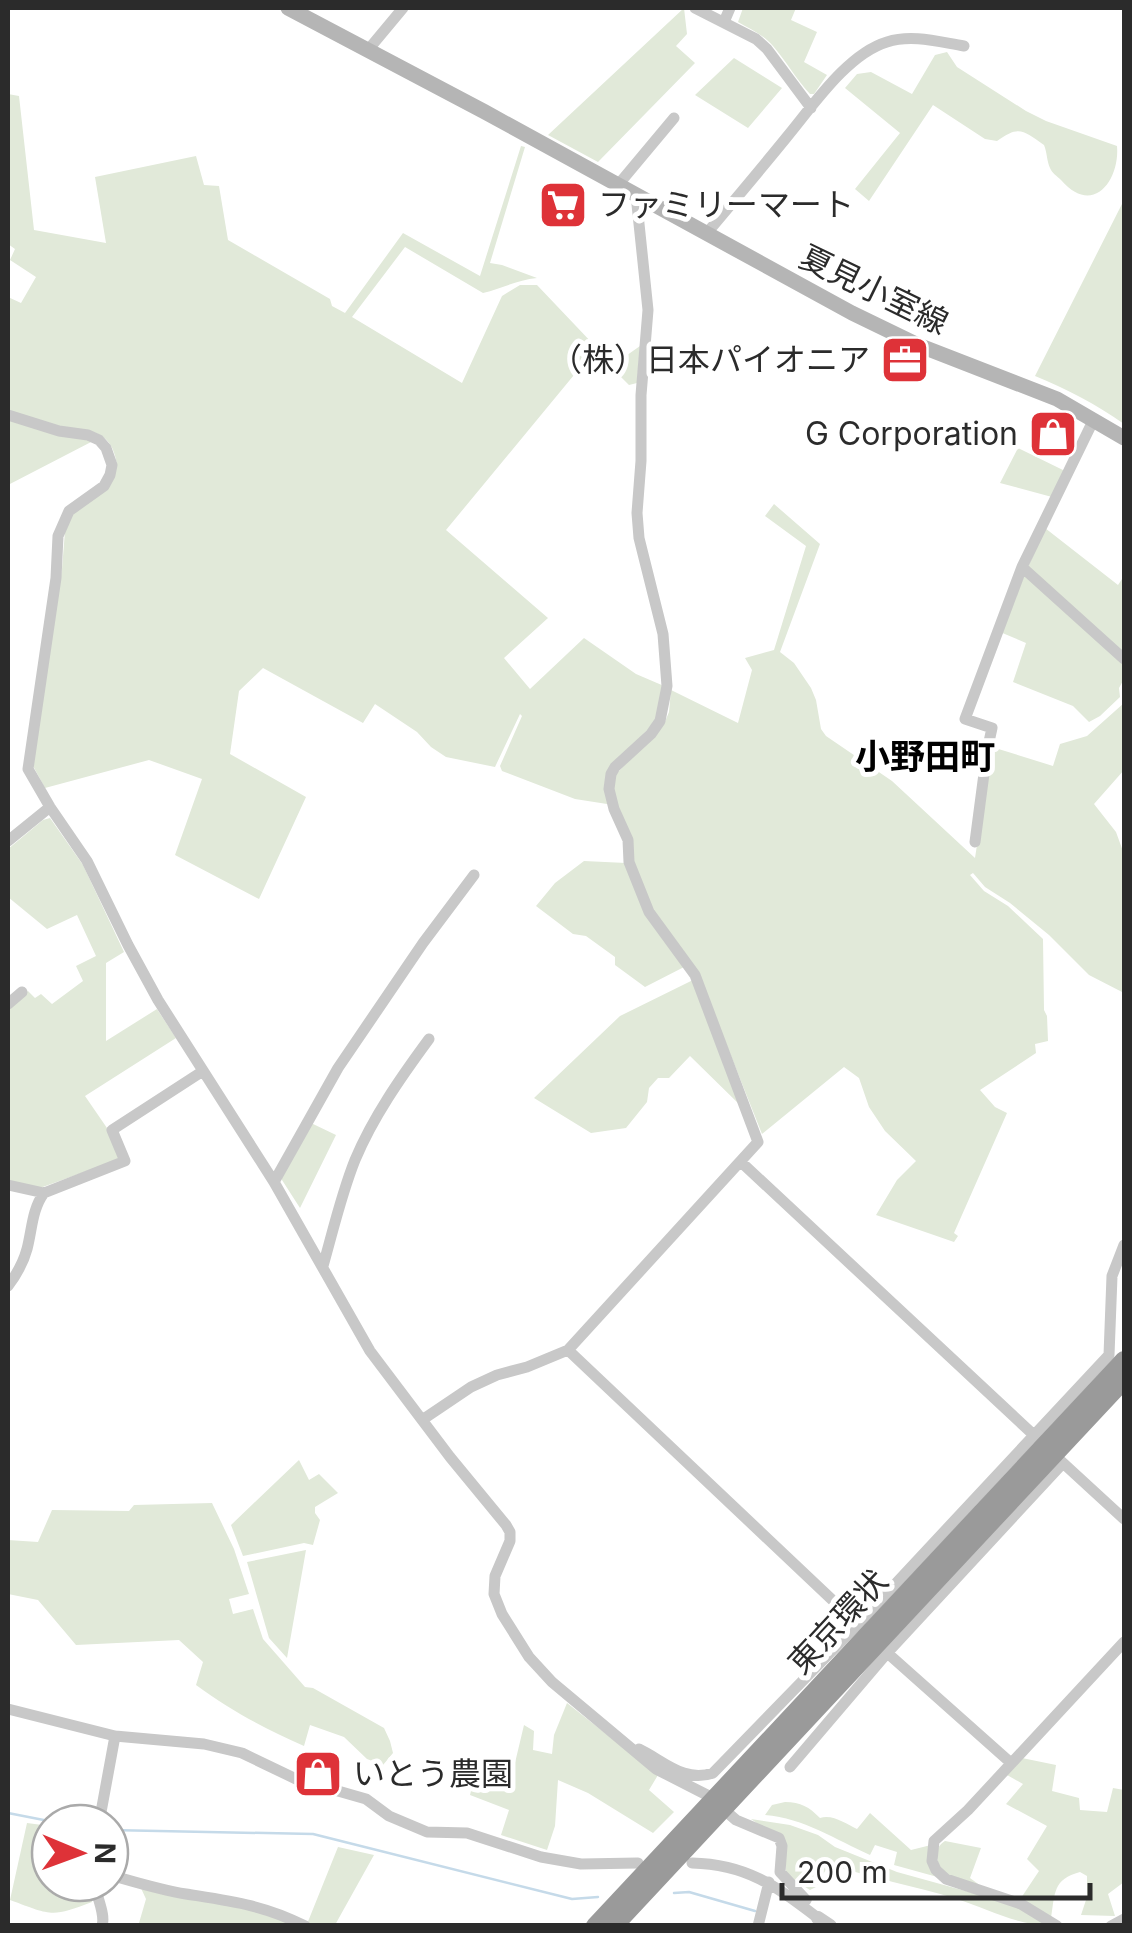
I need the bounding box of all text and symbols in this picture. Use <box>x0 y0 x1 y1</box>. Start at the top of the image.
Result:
supermarket icon: ファミリーマート <box>537 179 589 231</box>
place label: ファミリーマート <box>598 185 854 224</box>
street label: 夏見小室線 <box>794 237 955 342</box>
office icon: （株）日本パイオニア <box>879 334 931 386</box>
place label: （株）日本パイオニア <box>550 340 870 379</box>
shop icon: G Corporation <box>1027 408 1079 460</box>
place label: G Corporation <box>805 414 1018 453</box>
district label: 小野田町 <box>855 735 995 777</box>
street label: 東京環状 <box>780 1562 896 1682</box>
shop icon: いとう農園 <box>292 1748 344 1800</box>
place label: いとう農園 <box>353 1754 513 1793</box>
north arrow <box>30 1803 130 1903</box>
scale bar <box>782 1838 1090 1900</box>
text: N <box>88 1842 122 1864</box>
text: 200 m <box>797 1854 888 1890</box>

